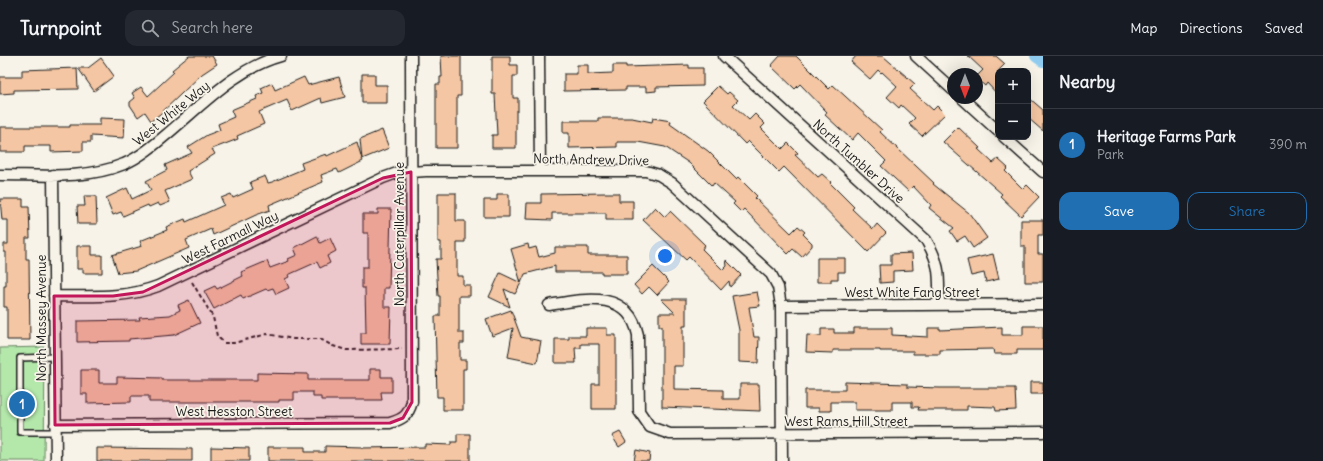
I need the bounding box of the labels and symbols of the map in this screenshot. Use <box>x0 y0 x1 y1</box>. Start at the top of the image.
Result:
north arrow <box>947 68 983 104</box>
street label: West White Way <box>129 77 213 150</box>
street label: North Tumbler Drive <box>809 116 908 207</box>
street label: North Andrew Drive <box>533 150 649 169</box>
street label: North Caterpillar Avenue <box>391 162 408 306</box>
street label: West Farmall Way <box>179 207 281 268</box>
your location <box>655 246 675 266</box>
street label: North Massey Avenue <box>33 254 50 382</box>
street label: West White Fang Street <box>844 284 980 301</box>
pin: 1 <box>9 389 35 419</box>
street label: West Hesston Street <box>176 403 293 420</box>
street label: West Rams Hill Street <box>784 413 908 430</box>

